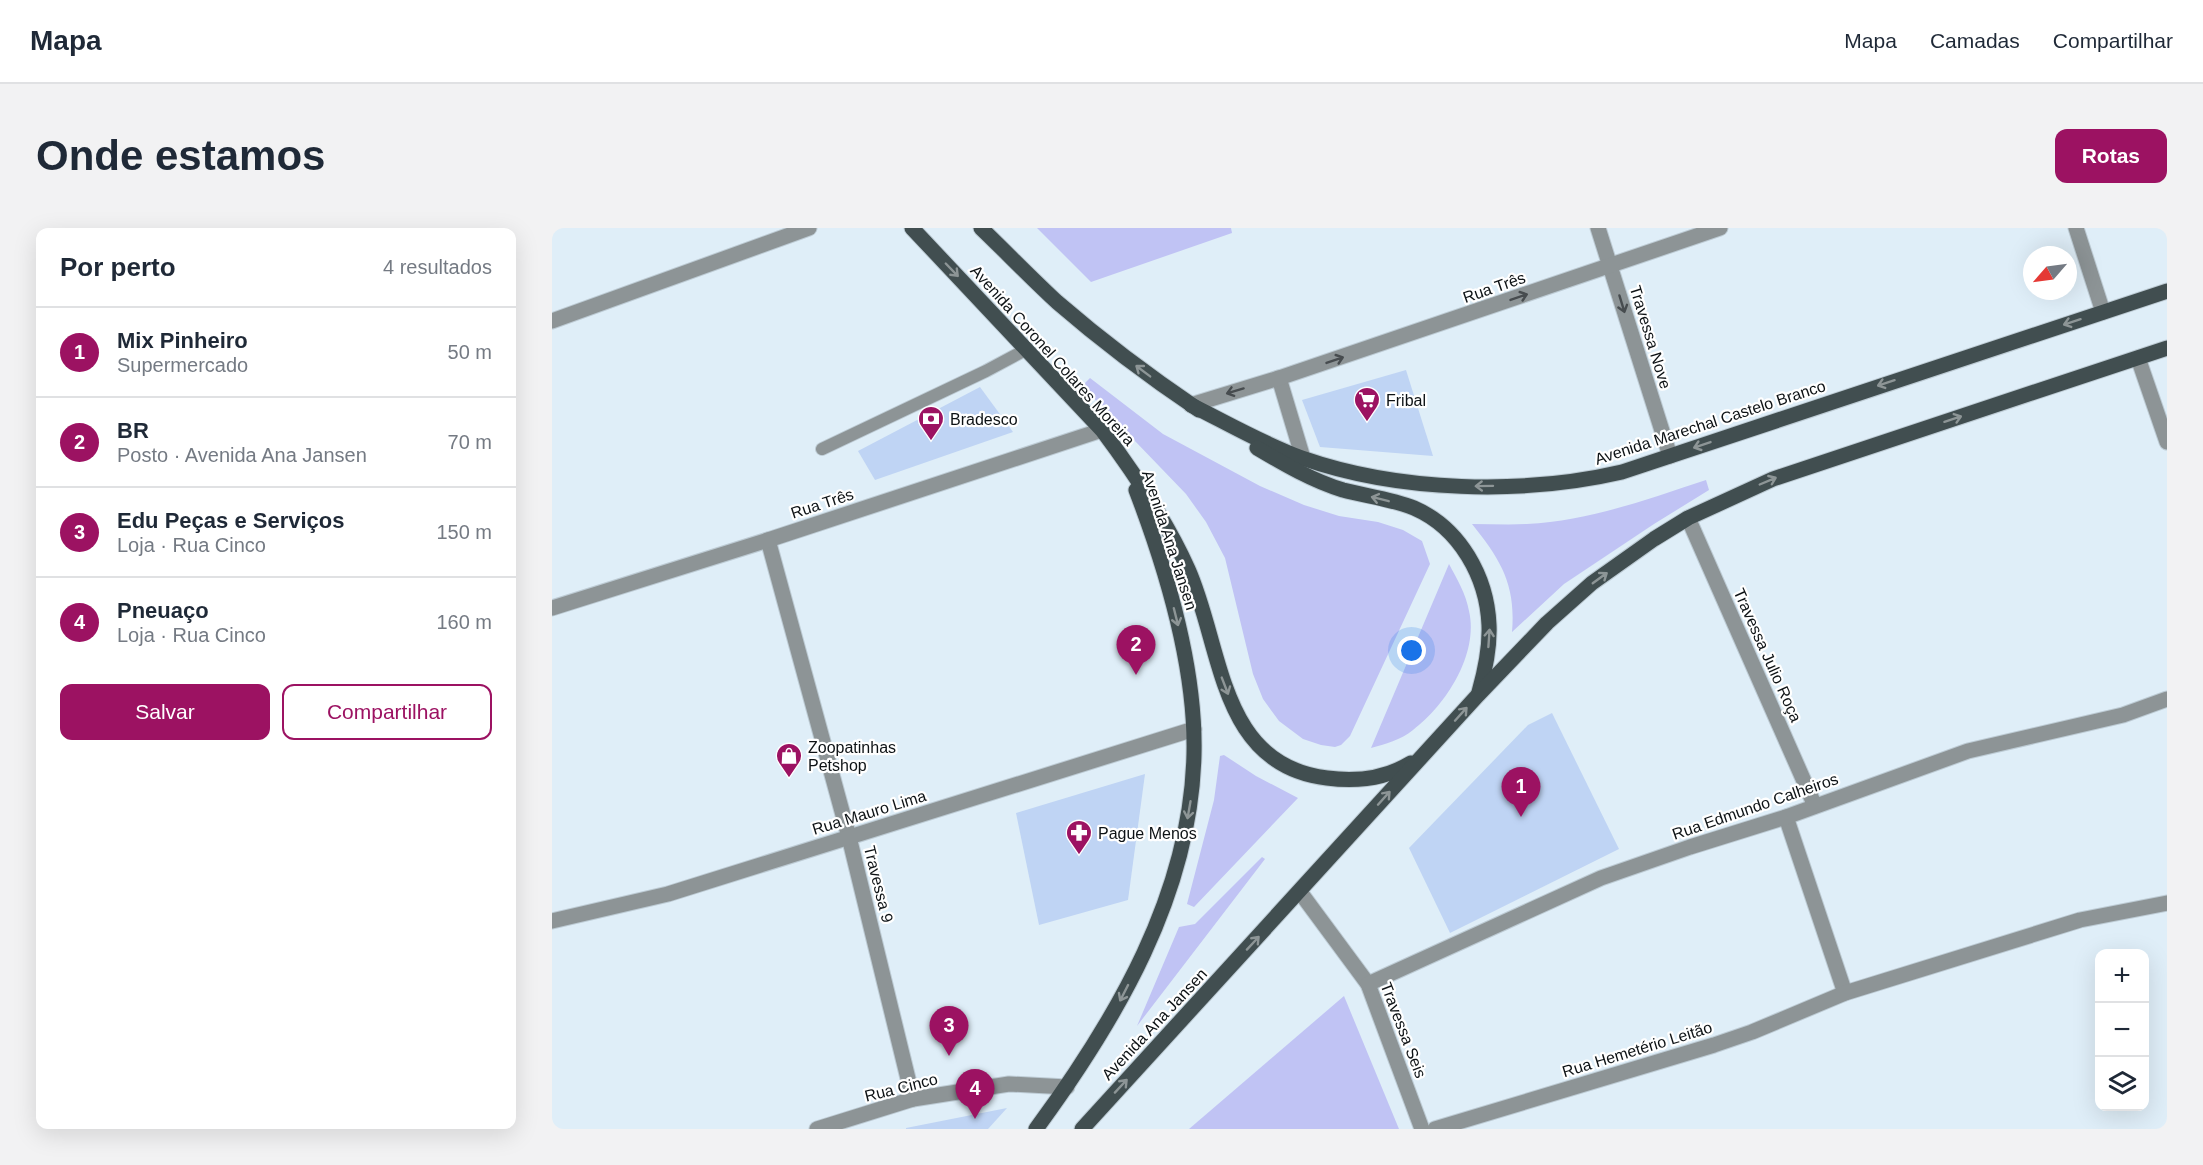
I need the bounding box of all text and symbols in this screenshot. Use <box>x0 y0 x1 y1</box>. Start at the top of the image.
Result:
text: Mapa <box>30 25 102 56</box>
text: Mapa <box>1844 29 1897 52</box>
text: Camadas <box>1930 29 2020 52</box>
text: Compartilhar <box>2053 29 2173 52</box>
button: Rotas <box>2055 129 2167 183</box>
text: Onde estamos <box>36 132 325 179</box>
north arrow <box>2023 246 2077 300</box>
text: Por perto <box>60 252 176 282</box>
text: 4 resultados <box>383 256 492 278</box>
street label: Avenida Coronel Colares Moreira <box>967 262 1138 449</box>
one-way arrow <box>945 263 960 278</box>
street label: Rua Três <box>1461 269 1528 306</box>
street label: Travessa Nove <box>1627 283 1674 391</box>
one-way arrow <box>1509 291 1528 302</box>
one-way arrow <box>1617 294 1628 313</box>
one-way arrow <box>2063 317 2082 328</box>
text: Mix Pinheiro <box>117 328 248 353</box>
text: 1 <box>74 341 85 363</box>
text: 50 m <box>448 341 492 363</box>
one-way arrow <box>1325 353 1344 364</box>
text: Supermercado <box>117 354 248 376</box>
one-way arrow <box>1136 364 1152 377</box>
street label: Avenida Marechal Castelo Branco <box>1593 377 1828 468</box>
one-way arrow <box>1877 378 1896 389</box>
supermarket icon: Fribal <box>1352 385 1382 423</box>
one-way arrow <box>1226 386 1245 397</box>
place label: Fribal <box>1386 392 1426 409</box>
bank icon: Bradesco <box>916 404 946 442</box>
place label: Bradesco <box>950 411 1018 428</box>
one-way arrow <box>1943 413 1962 424</box>
text: BR <box>117 418 149 443</box>
text: 2 <box>74 431 85 453</box>
text: 70 m <box>448 431 492 453</box>
one-way arrow <box>1693 441 1712 452</box>
text: Posto · Avenida Ana Jansen <box>117 444 367 466</box>
street label: Avenida Ana Jansen <box>1139 468 1200 612</box>
one-way arrow <box>1758 475 1777 486</box>
one-way arrow <box>1475 480 1495 492</box>
street label: Rua Três <box>789 485 856 522</box>
one-way arrow <box>1370 492 1389 504</box>
text: Edu Peças e Serviços <box>117 508 344 533</box>
text: 3 <box>74 521 85 543</box>
text: 150 m <box>436 521 492 543</box>
text: Loja · Rua Cinco <box>117 534 266 556</box>
one-way arrow <box>1591 572 1607 584</box>
street label: Travessa Julio Roça <box>1730 586 1805 725</box>
text: Pneuaço <box>117 598 209 623</box>
one-way arrow <box>1170 607 1182 626</box>
text: 4 <box>74 611 85 633</box>
text: 160 m <box>436 611 492 633</box>
text: Loja · Rua Cinco <box>117 624 266 646</box>
pin: 2 <box>1116 626 1156 675</box>
one-way arrow <box>1483 629 1494 649</box>
your location <box>1397 636 1426 665</box>
one-way arrow <box>1220 676 1231 695</box>
button: Salvar <box>60 684 270 740</box>
button: Compartilhar <box>282 684 492 740</box>
one-way arrow <box>1453 707 1467 722</box>
place label: Zoopatinhas Petshop <box>808 739 896 774</box>
shop icon: Zoopatinhas Petshop <box>774 741 804 779</box>
pin: 1 <box>1502 768 1540 817</box>
street label: Rua Edmundo Calheiros <box>1670 770 1840 843</box>
street label: Rua Mauro Lima <box>810 787 928 838</box>
one-way arrow <box>1377 791 1391 806</box>
one-way arrow <box>1183 800 1194 819</box>
pharmacy icon: Pague Menos <box>1064 818 1094 856</box>
place label: Pague Menos <box>1098 825 1197 842</box>
street label: Travessa 9 <box>861 844 896 924</box>
one-way arrow <box>1246 935 1261 950</box>
map controls <box>2095 949 2149 1111</box>
button: + <box>2095 949 2149 1003</box>
street label: Avenida Ana Jansen <box>1098 965 1210 1083</box>
street label: Travessa Seis <box>1378 980 1430 1080</box>
one-way arrow <box>1118 984 1130 1001</box>
button: − <box>2095 1003 2149 1057</box>
pin: 3 <box>930 1006 968 1056</box>
street label: Rua Hemetério Leitão <box>1560 1019 1714 1080</box>
button: layers <box>2095 1057 2149 1111</box>
street label: Rua Cinco <box>863 1070 940 1105</box>
pin: 4 <box>956 1070 994 1119</box>
one-way arrow <box>1114 1079 1128 1094</box>

